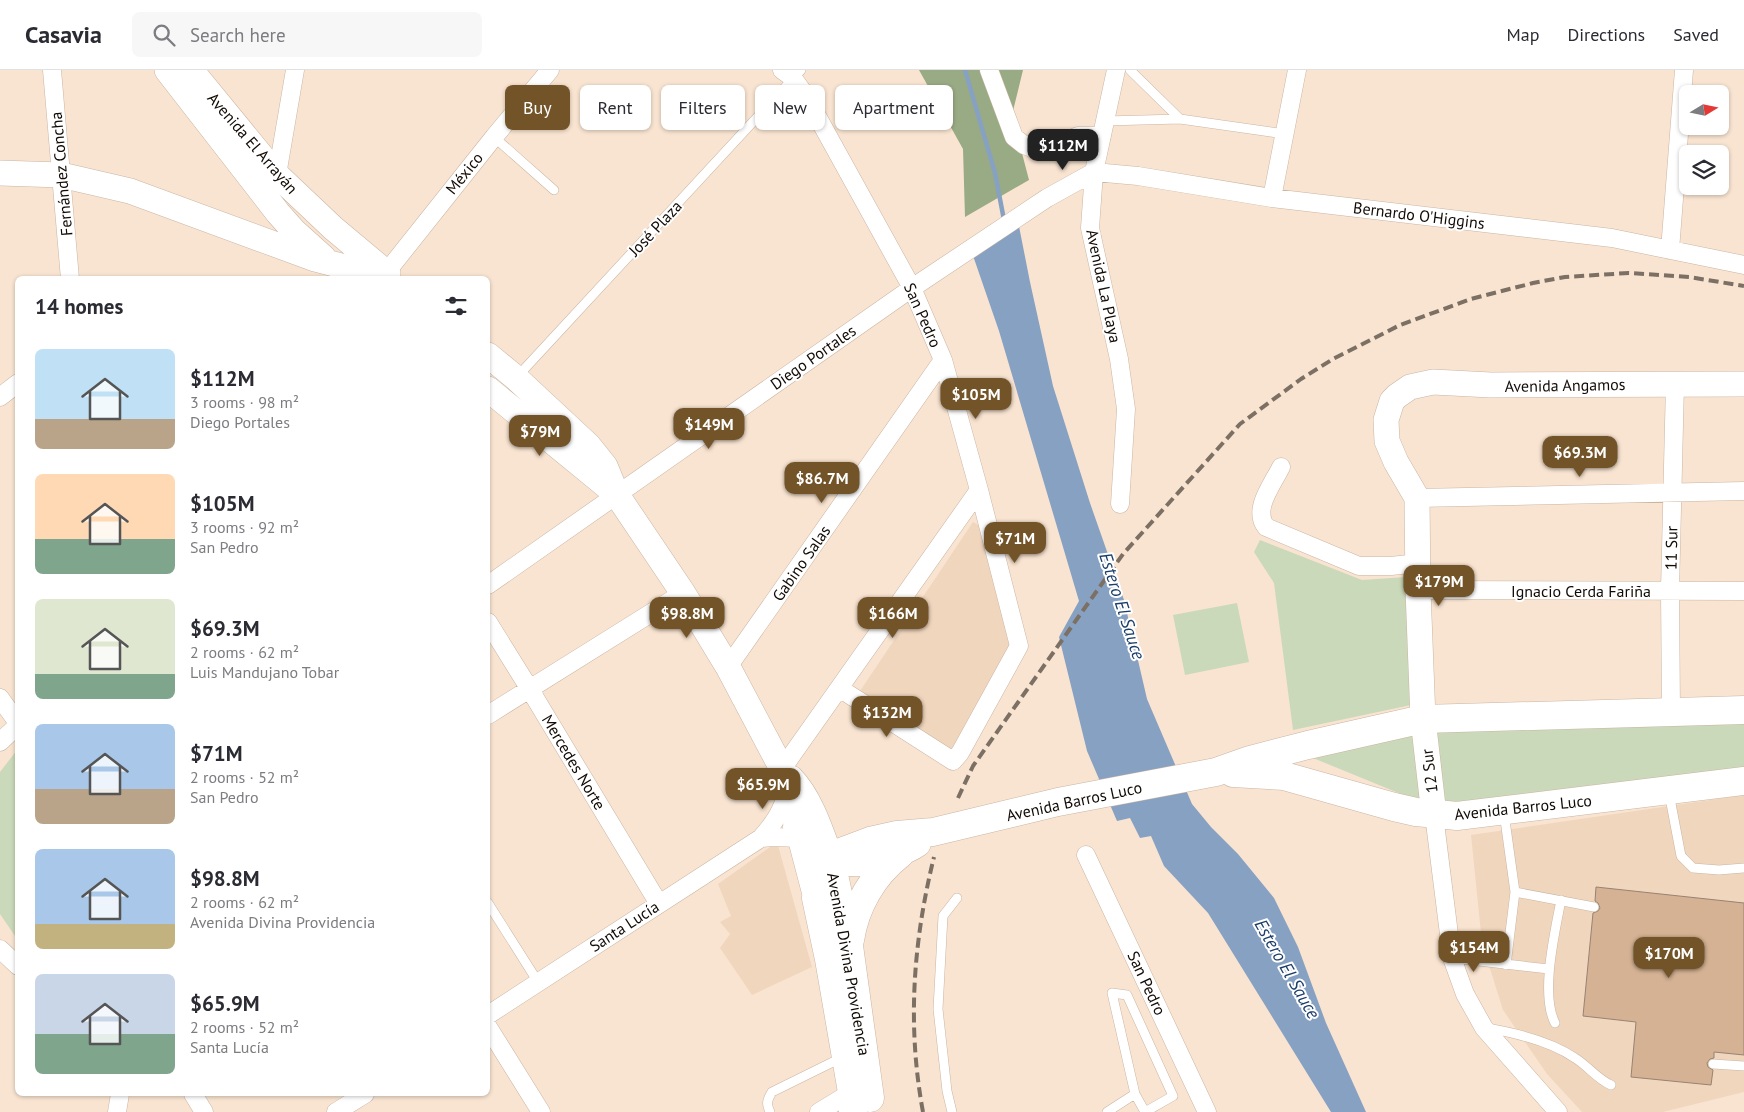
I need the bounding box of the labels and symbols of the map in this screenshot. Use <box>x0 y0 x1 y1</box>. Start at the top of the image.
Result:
north arrow <box>1679 85 1729 135</box>
street label: Avenida El Arrayán <box>204 88 302 198</box>
street label: Fernández Concha <box>46 111 76 237</box>
pin: $112M <box>1028 128 1098 171</box>
street label: México <box>441 148 487 198</box>
street label: José Plaza <box>623 196 686 261</box>
street label: Bernardo O'Higgins <box>1352 197 1486 233</box>
street label: Avenida La Playa <box>1082 227 1126 345</box>
street label: San Pedro <box>900 280 946 350</box>
street label: Diego Portales <box>766 320 860 394</box>
street label: Avenida Angamos <box>1504 374 1626 396</box>
pin: $105M <box>941 378 1011 420</box>
pin: $149M <box>674 408 744 450</box>
pin: $79M <box>510 414 570 457</box>
pin: $69.3M <box>1539 436 1621 478</box>
pin: $86.7M <box>781 462 863 504</box>
street label: Gabino Salas <box>768 521 835 605</box>
pin: $71M <box>985 522 1045 564</box>
street label: 11 Sur <box>1661 525 1681 570</box>
water label: Estero El Sauce <box>1094 549 1151 663</box>
pin: $179M <box>1404 564 1474 607</box>
street label: Ignacio Cerda Fariña <box>1511 581 1651 601</box>
pin: $98.8M <box>646 596 728 639</box>
pin: $166M <box>858 596 928 639</box>
pin: $132M <box>852 696 922 738</box>
street label: Mercedes Norte <box>538 711 610 813</box>
street label: 12 Sur <box>1416 747 1442 794</box>
pin: $65.9M <box>722 768 804 810</box>
street label: Avenida Barros Luco <box>1004 777 1144 825</box>
street label: Avenida Barros Luco <box>1453 790 1593 824</box>
street label: Avenida Divina Providencia <box>823 871 875 1057</box>
street label: Santa Lucía <box>585 896 663 956</box>
water label: Estero El Sauce <box>1250 915 1326 1023</box>
pin: $154M <box>1439 930 1509 973</box>
pin: $170M <box>1634 936 1704 979</box>
street label: San Pedro <box>1123 948 1171 1018</box>

